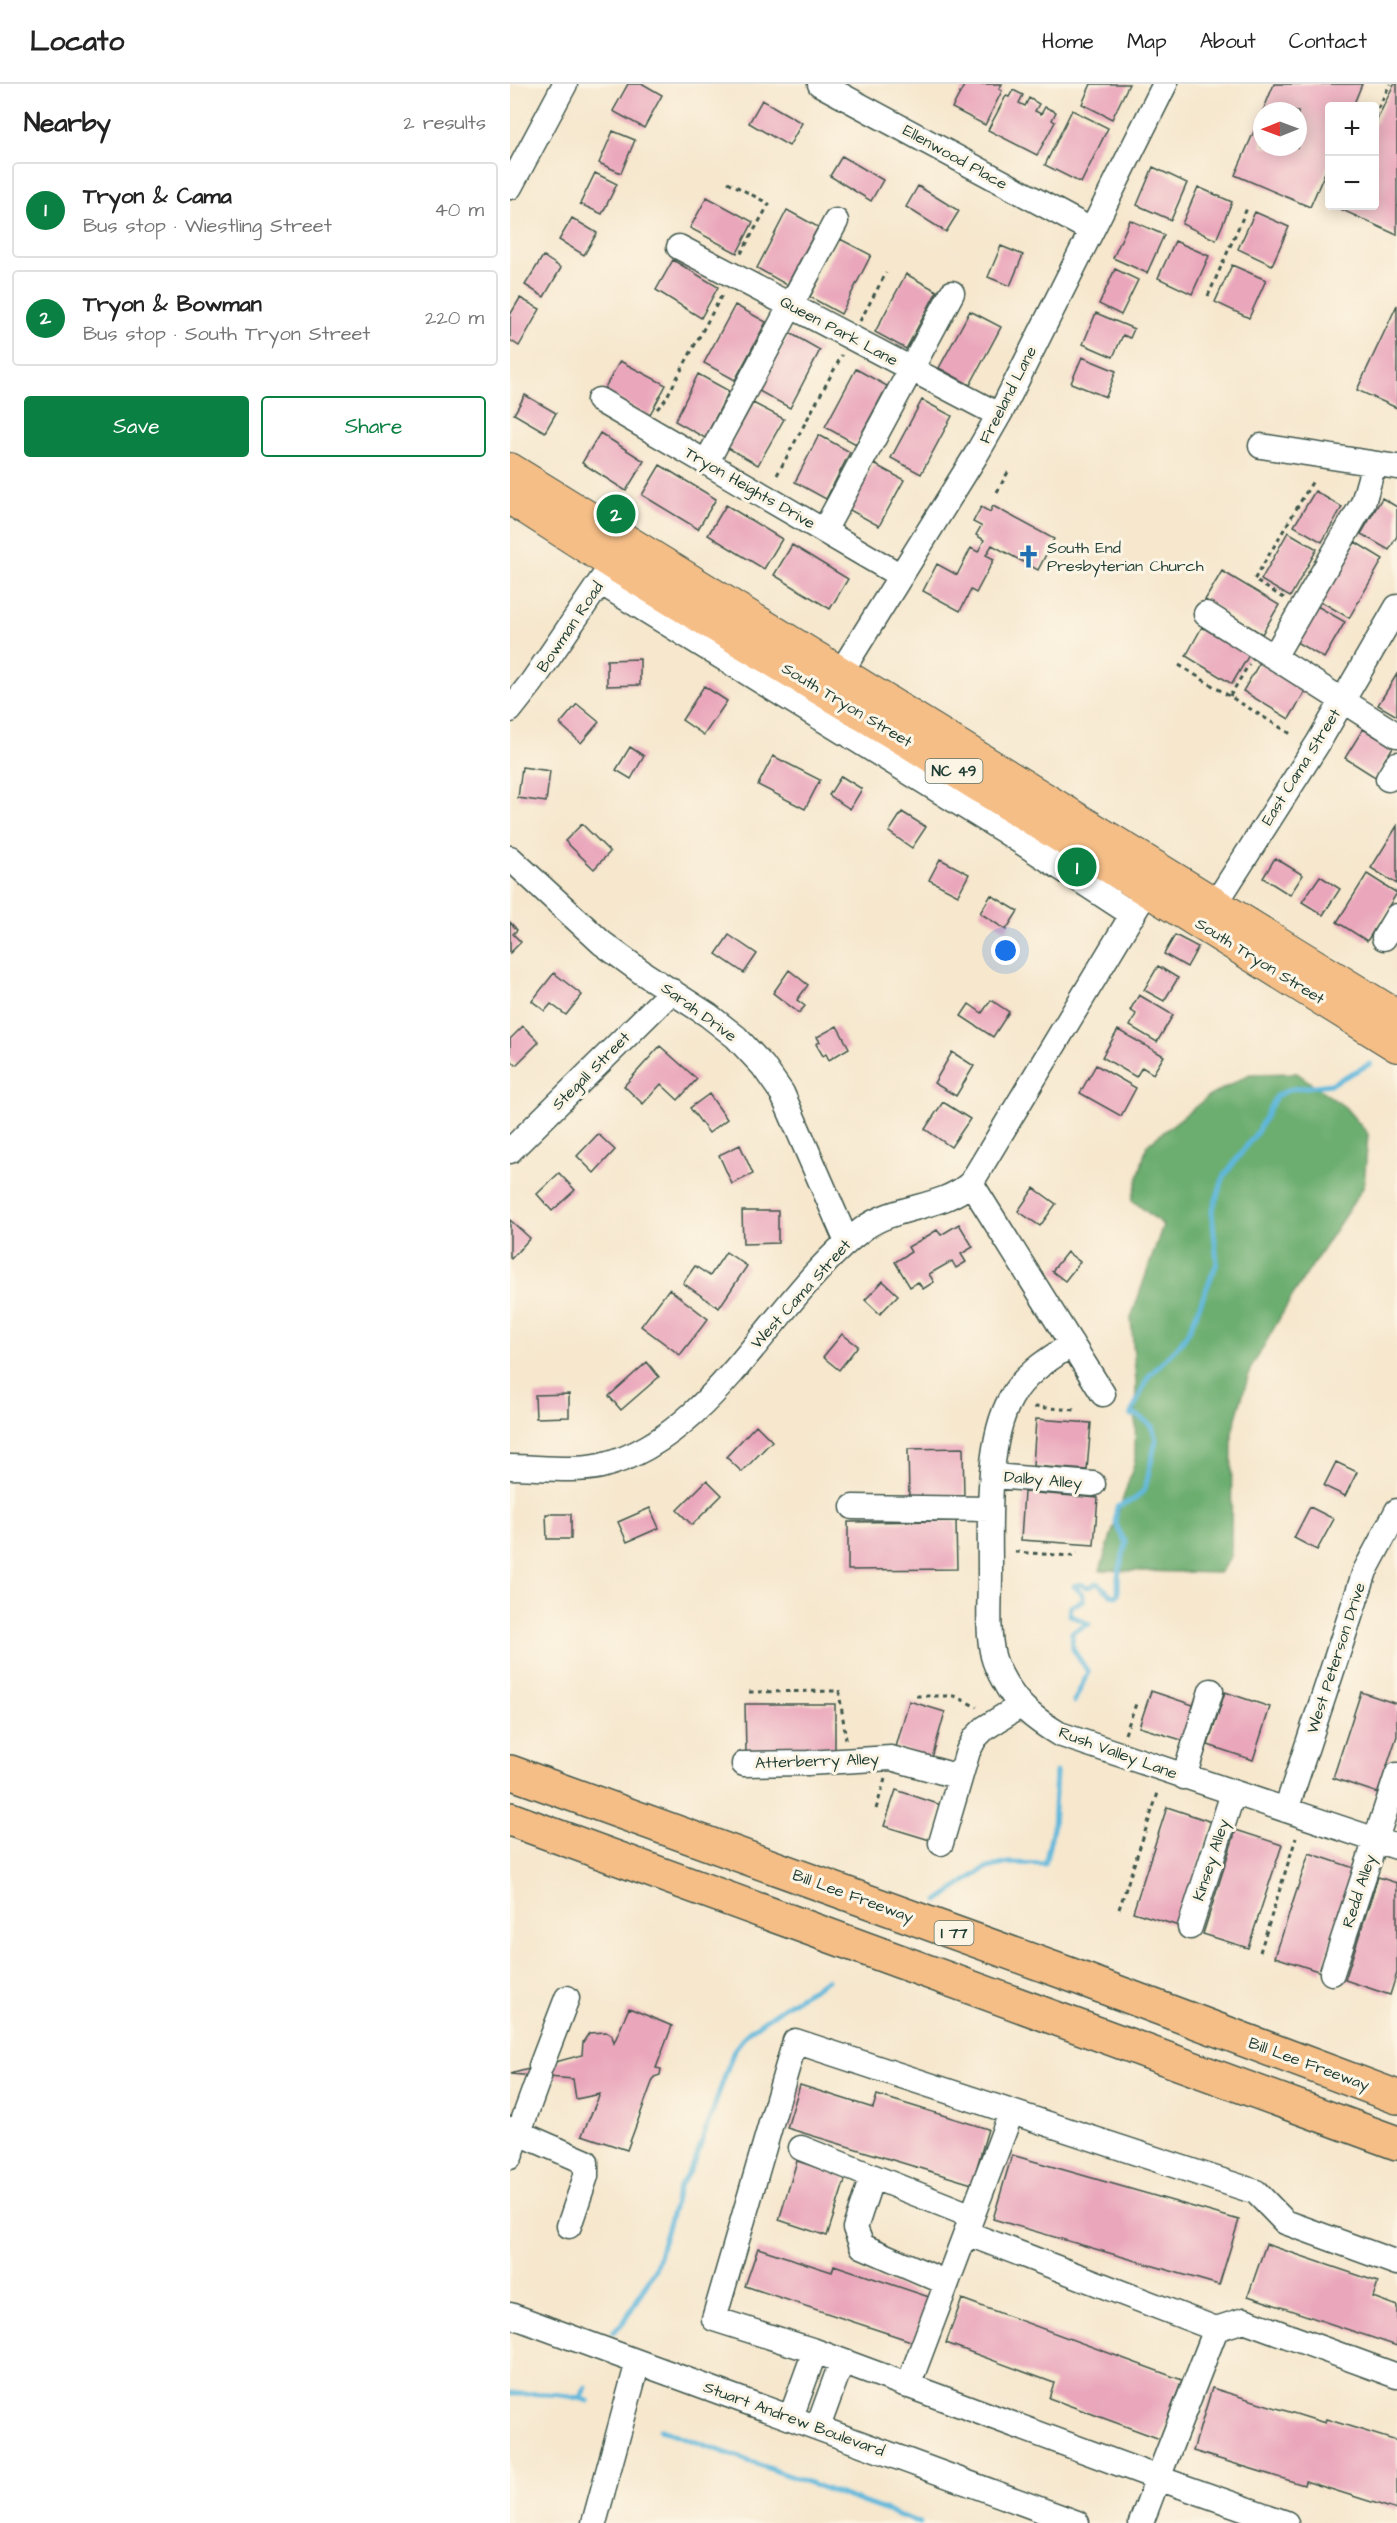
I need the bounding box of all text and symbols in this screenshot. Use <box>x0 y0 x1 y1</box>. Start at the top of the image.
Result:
text: Locato <box>30 22 124 61</box>
text: Home <box>1042 27 1094 56</box>
text: Map <box>1127 27 1167 56</box>
text: About <box>1200 27 1256 56</box>
text: Contact <box>1289 27 1367 56</box>
north arrow <box>1253 102 1307 156</box>
map controls <box>1325 102 1379 210</box>
button: + <box>1325 102 1379 156</box>
text: Nearby <box>24 105 111 141</box>
text: 2 results <box>403 109 486 137</box>
street label: Ellenwood Place <box>899 119 1012 195</box>
button: − <box>1325 156 1379 210</box>
text: Tryon & Cama <box>83 181 232 212</box>
text: 1 <box>44 196 47 224</box>
text: 40 m <box>434 196 484 224</box>
text: Bus stop · Wiestling Street <box>83 212 332 240</box>
text: Tryon & Bowman <box>83 289 262 320</box>
street label: Queen Park Lane <box>776 291 902 372</box>
text: 2 <box>40 304 51 332</box>
text: 220 m <box>425 304 484 332</box>
text: Bus stop · South Tryon Street <box>83 320 370 348</box>
street label: Freeland Lane <box>974 342 1042 447</box>
button: Save <box>24 396 249 457</box>
button: Share <box>261 396 486 457</box>
street label: Tryon Heights Drive <box>680 442 820 535</box>
pin: 2 <box>596 492 636 536</box>
place label: South End Presbyterian Church <box>1047 537 1204 578</box>
church icon: South End Presbyterian Church <box>1016 544 1042 570</box>
street label: Bowman Road <box>532 577 608 677</box>
street label: South Tryon Street <box>777 657 917 754</box>
street label: East Cama Street <box>1256 704 1346 830</box>
road number: NC 49 <box>926 759 982 783</box>
pin: 1 <box>1058 844 1096 890</box>
street label: South Tryon Street <box>1191 912 1329 1011</box>
your location <box>991 936 1020 965</box>
street label: Sarah Drive <box>657 977 741 1047</box>
street label: Stegall Street <box>547 1027 636 1116</box>
street label: West Cama Street <box>746 1234 857 1354</box>
street label: Dalby Alley <box>1003 1466 1083 1495</box>
street label: West Peterson Drive <box>1301 1579 1371 1736</box>
street label: Rush Valley Lane <box>1055 1721 1181 1786</box>
street label: Atterberry Alley <box>755 1748 880 1775</box>
street label: Kinsey Alley <box>1187 1816 1236 1904</box>
street label: Redd Alley <box>1337 1851 1382 1931</box>
street label: Bill Lee Freeway <box>789 1864 917 1929</box>
road number: I 77 <box>934 1921 974 1945</box>
street label: Bill Lee Freeway <box>1245 2032 1373 2097</box>
street label: Stuart Andrew Boulevard <box>700 2376 888 2462</box>

